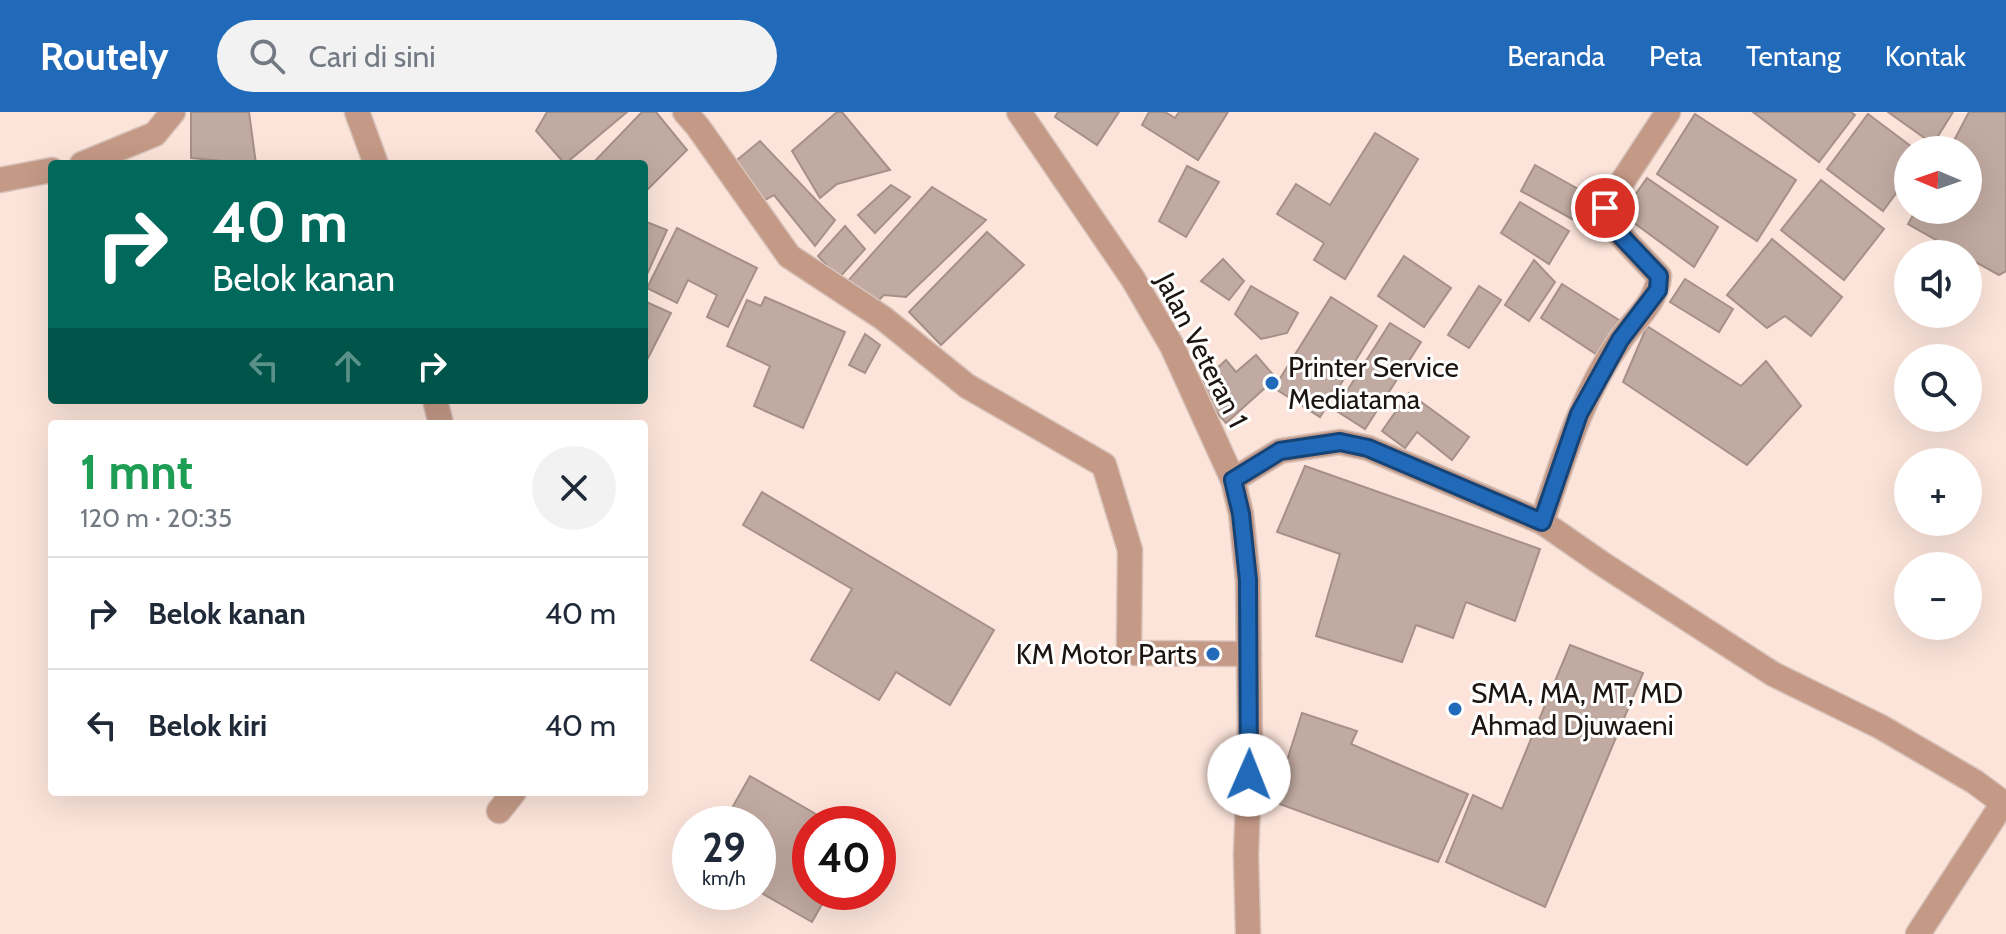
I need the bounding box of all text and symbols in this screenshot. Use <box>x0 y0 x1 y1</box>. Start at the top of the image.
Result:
search box <box>217 20 777 92</box>
text: Routely <box>40 33 169 80</box>
icon: search <box>245 34 289 78</box>
text: Cari di sini <box>309 38 436 75</box>
text: Beranda <box>1507 39 1605 73</box>
text: Peta <box>1649 39 1702 73</box>
text: Tentang <box>1746 39 1841 73</box>
text: Kontak <box>1885 39 1966 73</box>
north arrow <box>1894 136 1982 224</box>
map controls <box>1894 136 1982 640</box>
pin <box>1571 174 1639 242</box>
icon: arrive <box>1583 186 1627 230</box>
text: 40 m <box>212 188 348 256</box>
icon: right <box>80 192 184 296</box>
button: sound <box>1894 240 1982 328</box>
text: Belok kanan <box>212 256 395 300</box>
street label: Jalan Veteran 1 <box>1148 266 1255 433</box>
icon: left <box>242 344 286 388</box>
icon: ahead <box>326 344 370 388</box>
icon: right <box>410 344 454 388</box>
button: search <box>1894 344 1982 432</box>
place label: Printer Service Mediatama <box>1288 350 1459 416</box>
marker: Printer Service Mediatama <box>1263 374 1281 392</box>
text: 1 mnt <box>80 443 193 501</box>
button: close <box>532 446 616 530</box>
button: + <box>1894 448 1982 536</box>
text: 120 m · 20:35 <box>80 502 232 534</box>
button: − <box>1894 552 1982 640</box>
icon: right <box>80 591 124 635</box>
text: Belok kanan <box>148 595 306 632</box>
text: 40 m <box>545 595 616 632</box>
place label: KM Motor Parts <box>1016 637 1197 671</box>
marker: KM Motor Parts <box>1204 645 1222 663</box>
place label: SMA, MA, MT, MD Ahmad Djuwaeni <box>1471 676 1683 742</box>
marker: SMA, MA, MT, MD Ahmad Djuwaeni <box>1446 700 1464 718</box>
icon: left <box>80 703 124 747</box>
text: Belok kiri <box>148 707 267 744</box>
text: 40 m <box>545 707 616 744</box>
position arrow <box>1207 733 1291 817</box>
speed limit sign: 40 <box>792 806 896 910</box>
text: 29 <box>702 823 746 872</box>
text: km/h <box>702 866 746 890</box>

